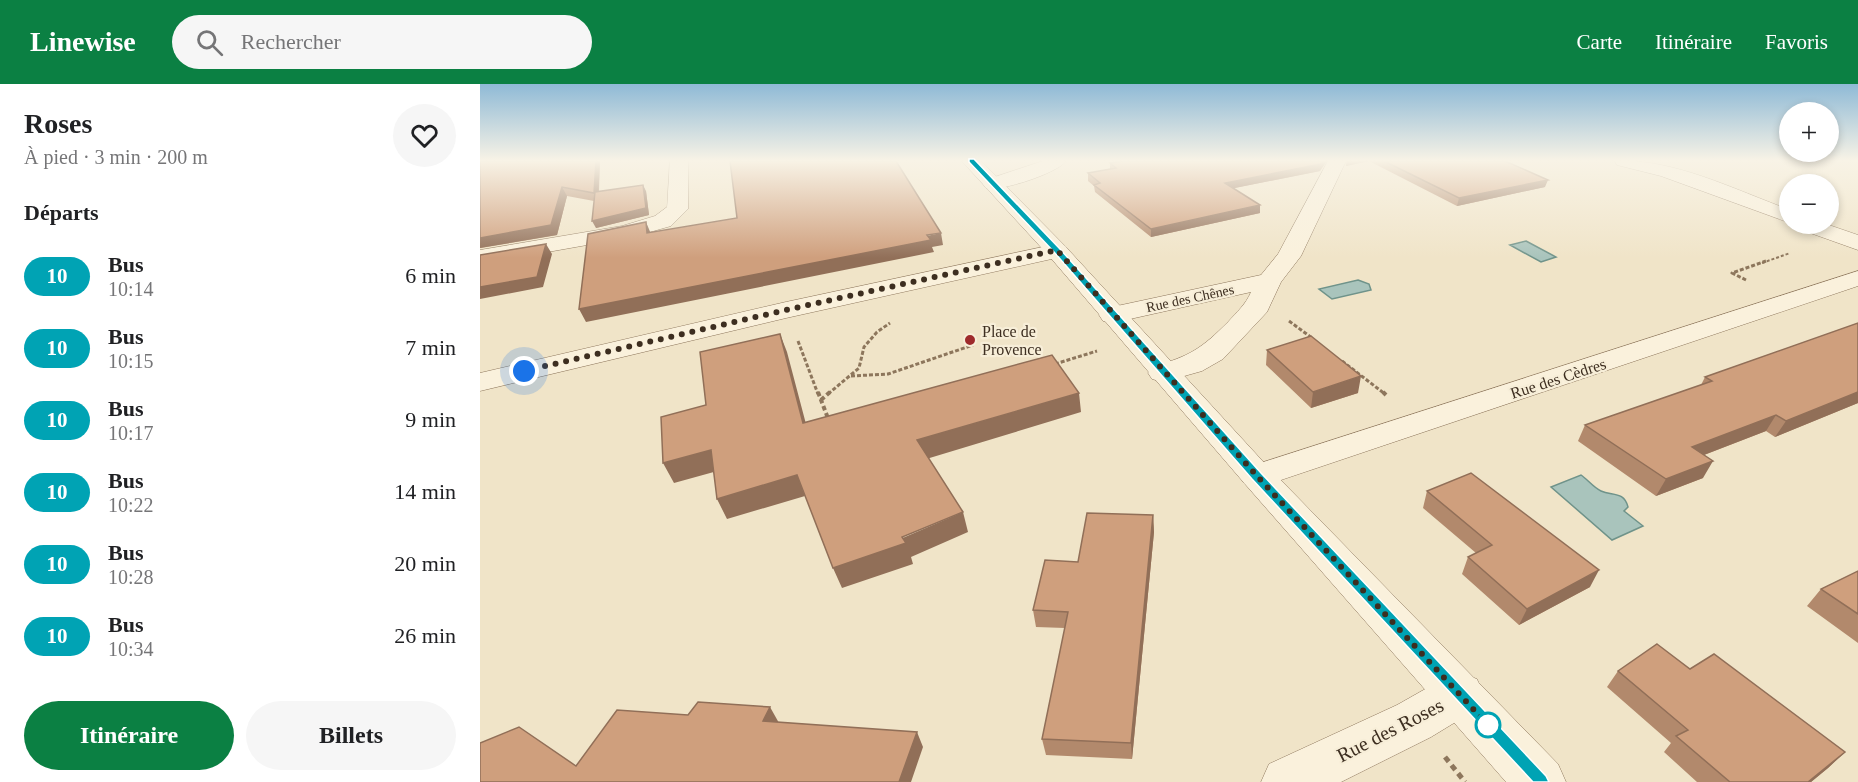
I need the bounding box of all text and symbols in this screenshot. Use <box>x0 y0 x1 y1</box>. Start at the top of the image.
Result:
search box <box>172 15 592 69</box>
text: Linewise <box>30 26 136 57</box>
icon: search <box>193 26 226 59</box>
text: Rechercher <box>241 29 341 54</box>
text: Carte <box>1577 30 1622 54</box>
text: Itinéraire <box>1655 30 1732 54</box>
text: Favoris <box>1765 30 1828 54</box>
map controls <box>1779 102 1839 234</box>
button: + <box>1779 102 1839 162</box>
button: heart <box>393 104 456 167</box>
text: Roses <box>24 108 92 139</box>
text: À pied · 3 min · 200 m <box>24 146 208 168</box>
button: − <box>1779 174 1839 234</box>
text: Départs <box>24 200 99 225</box>
text: Bus <box>108 252 143 277</box>
text: 6 min <box>405 263 456 288</box>
text: 10 <box>47 264 68 288</box>
text: 10:14 <box>108 278 154 300</box>
street label: Rue des Chênes <box>1145 282 1235 315</box>
place label: Place de Provence <box>982 323 1042 358</box>
text: Bus <box>108 324 143 349</box>
marker: Place de Provence <box>963 333 977 347</box>
text: 7 min <box>405 335 456 360</box>
text: 10 <box>47 336 68 360</box>
text: 10:15 <box>108 350 154 372</box>
street label: Rue des Cèdres <box>1508 355 1608 402</box>
your location <box>509 356 539 386</box>
text: Bus <box>108 396 143 421</box>
text: 9 min <box>405 407 456 432</box>
text: 10 <box>47 408 68 432</box>
text: 10:17 <box>108 422 154 444</box>
text: Bus <box>108 468 143 493</box>
text: 14 min <box>394 479 456 504</box>
text: 10 <box>47 480 68 504</box>
text: 10:22 <box>108 494 154 516</box>
text: Bus <box>108 540 143 565</box>
text: 20 min <box>394 551 456 576</box>
text: 10 <box>47 552 68 576</box>
text: 10:28 <box>108 566 154 588</box>
text: Bus <box>108 612 143 637</box>
text: 26 min <box>394 623 456 648</box>
text: 10 <box>47 624 68 648</box>
text: 10:34 <box>108 638 154 660</box>
street label: Rue des Roses <box>1333 694 1447 766</box>
button: Itinéraire <box>24 701 234 770</box>
button: Billets <box>246 701 456 770</box>
unlabelled marker <box>1475 712 1501 738</box>

